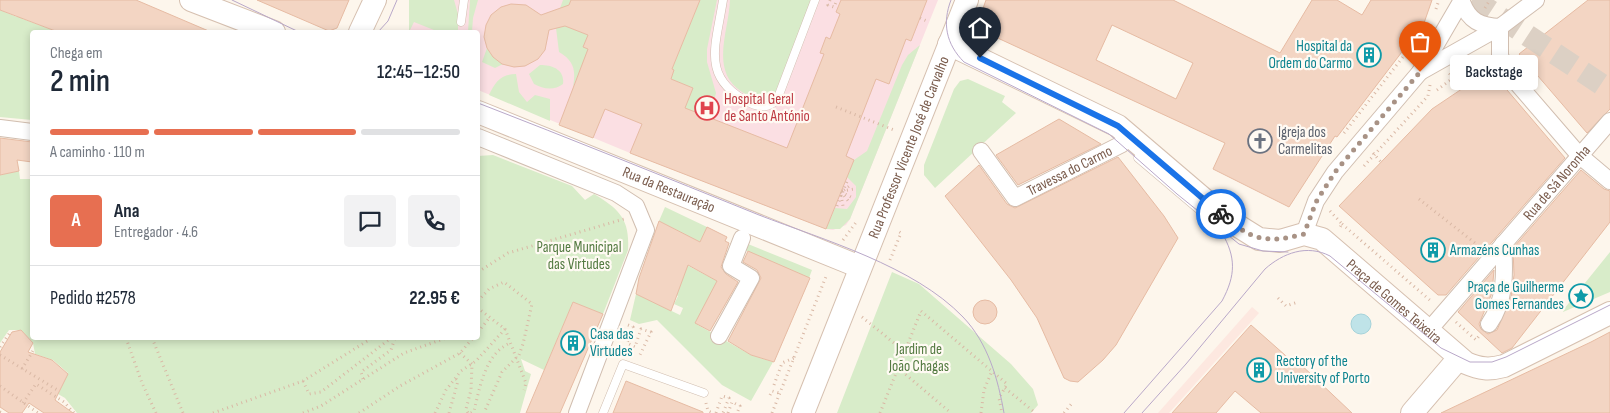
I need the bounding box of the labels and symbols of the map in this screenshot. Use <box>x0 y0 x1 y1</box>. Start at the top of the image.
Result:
pin <box>959 7 1001 58</box>
pin <box>1399 21 1441 72</box>
place label: Hospital da Ordem do Carmo <box>1268 37 1352 73</box>
building icon: Hospital da Ordem do Carmo <box>1356 42 1382 68</box>
street label: Rua Professor Vicente José de Carvalho <box>864 53 953 241</box>
callout: Backstage <box>1450 54 1538 90</box>
place label: Hospital Geral de Santo António <box>724 90 810 126</box>
hospital icon: Hospital Geral de Santo António <box>694 95 720 121</box>
place label: Igreja dos Carmelitas <box>1278 123 1332 159</box>
church icon: Igreja dos Carmelitas <box>1247 128 1273 154</box>
street label: Travessa do Carmo <box>1024 141 1115 200</box>
street label: Rua de Sá Noronha <box>1519 141 1595 224</box>
street label: Rua da Restauração <box>620 162 718 217</box>
courier <box>1196 189 1246 239</box>
building icon: Armazéns Cunhas <box>1420 237 1446 263</box>
park label: Parque Municipal das Virtudes <box>537 238 621 274</box>
place label: Armazéns Cunhas <box>1449 241 1539 260</box>
street label: Praça de Gomes Teixeira <box>1343 255 1446 348</box>
place label: Praça de Guilherme Gomes Fernandes <box>1467 278 1564 314</box>
place icon: Praça de Guilherme Gomes Fernandes <box>1568 283 1594 309</box>
place label: Casa das Virtudes <box>590 325 634 361</box>
building icon: Casa das Virtudes <box>560 330 586 356</box>
park label: Jardim de João Chagas <box>888 340 949 376</box>
place label: Rectory of the University of Porto <box>1276 352 1370 388</box>
building icon: Rectory of the University of Porto <box>1246 357 1272 383</box>

